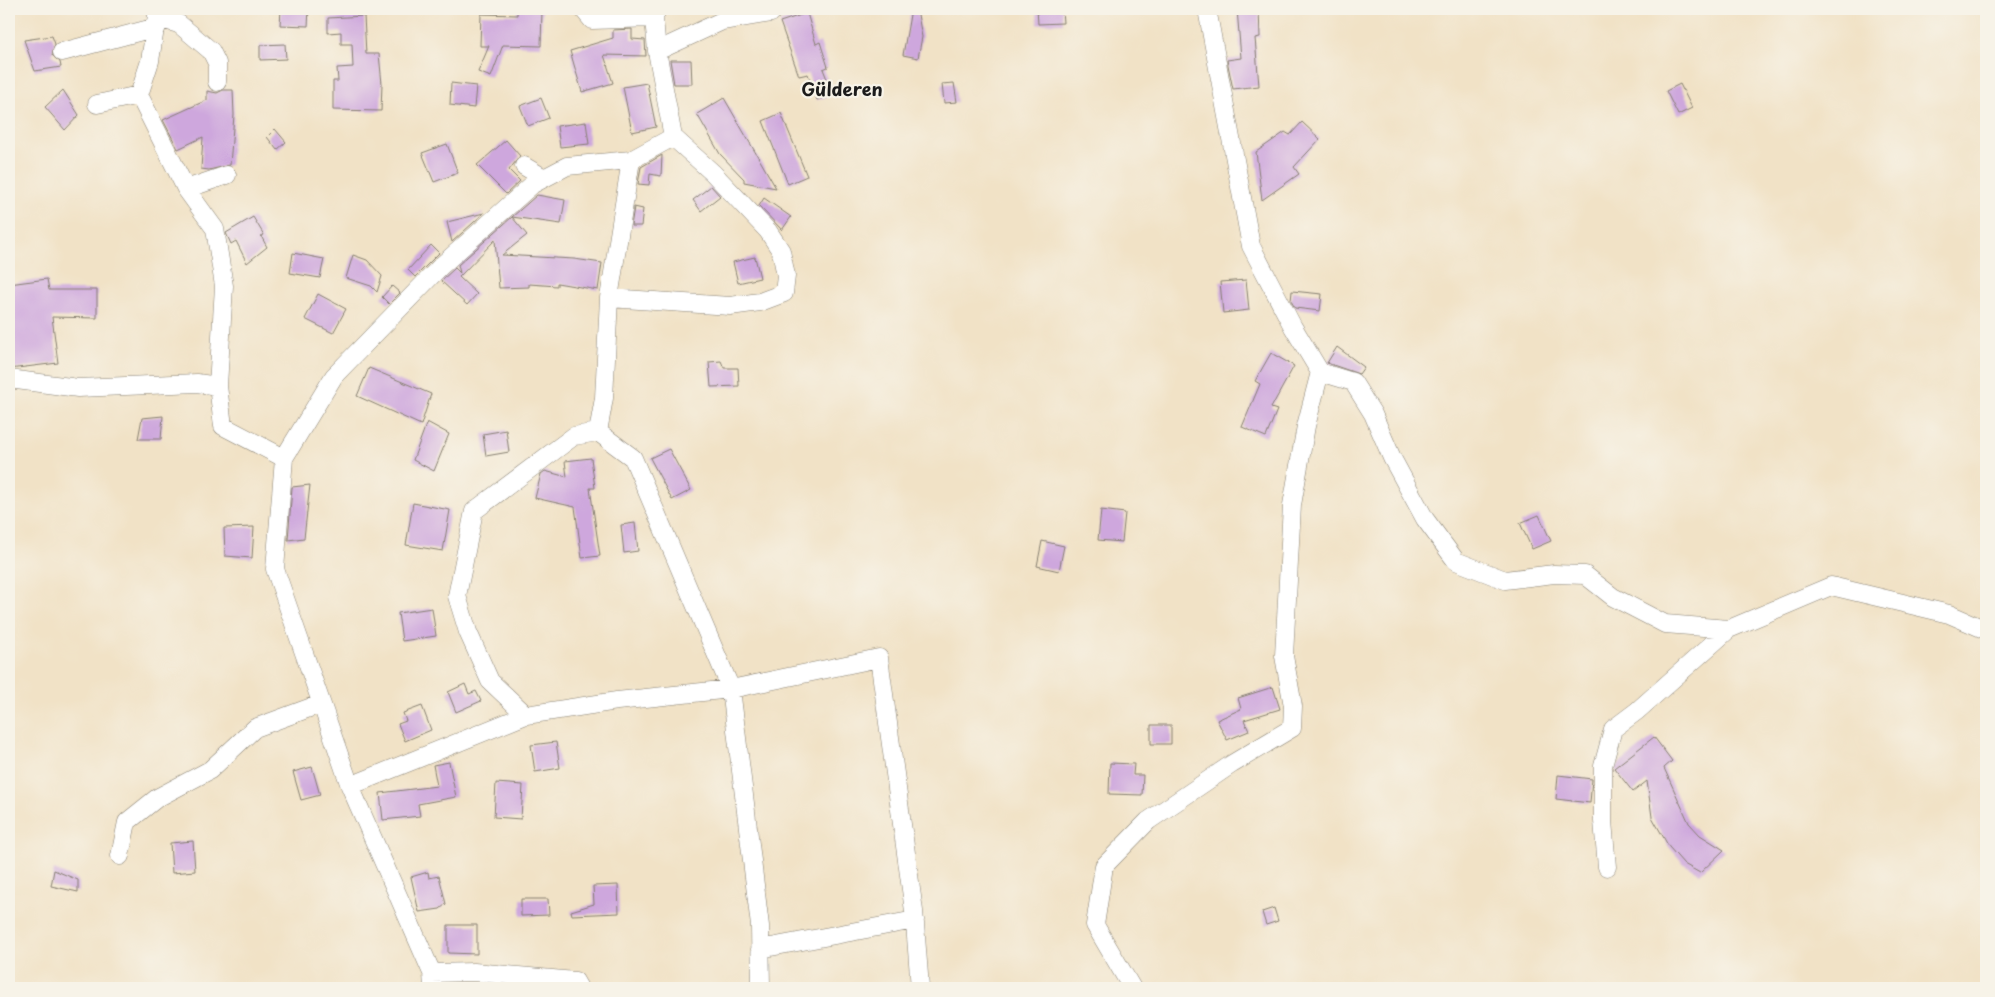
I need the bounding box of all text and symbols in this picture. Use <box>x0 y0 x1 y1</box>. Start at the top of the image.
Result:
district label: Gülderen <box>801 75 883 102</box>

